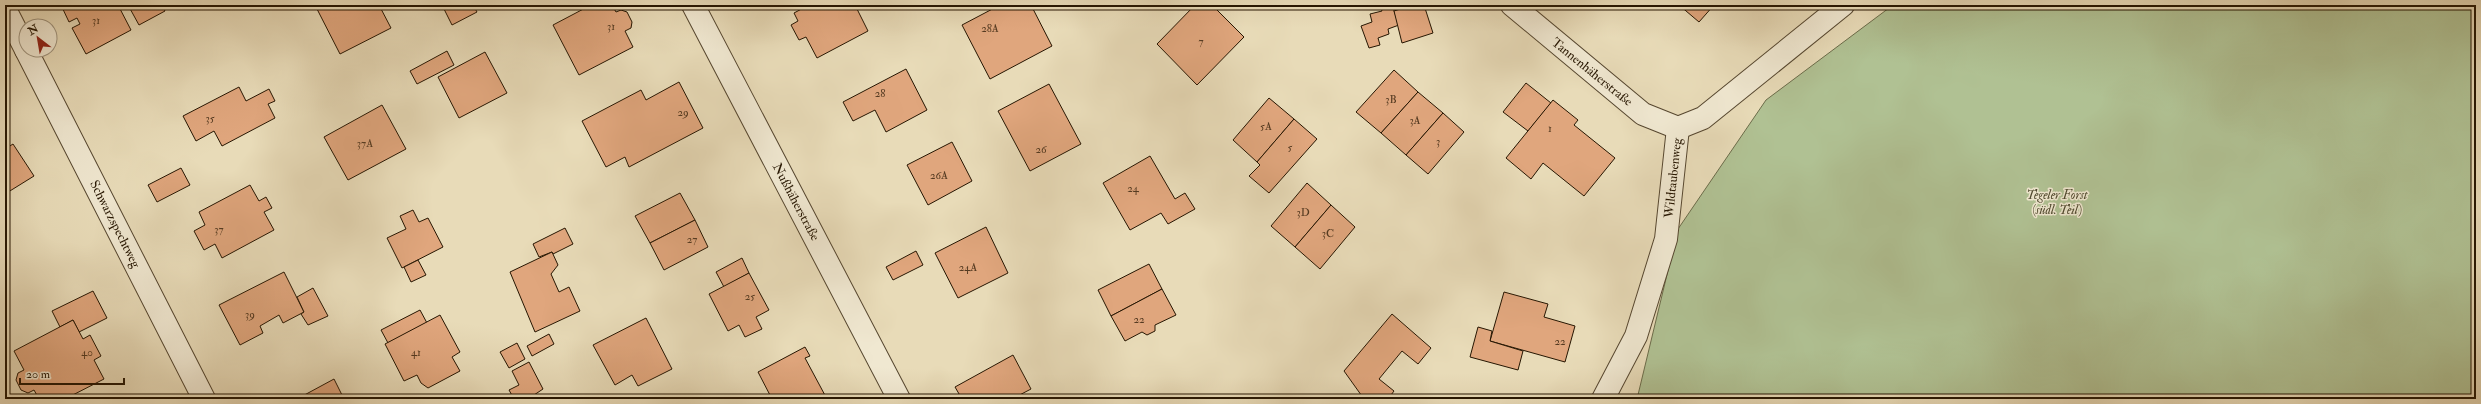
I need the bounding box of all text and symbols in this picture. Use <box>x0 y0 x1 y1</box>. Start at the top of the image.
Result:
house number: 31 <box>92 14 100 27</box>
north arrow <box>18 18 58 58</box>
house number: 31 <box>607 20 615 33</box>
text: N <box>25 21 42 38</box>
house number: 28A <box>981 22 999 35</box>
street label: Tannenhäherstraße <box>1548 34 1636 110</box>
house number: 7 <box>1198 35 1204 48</box>
house number: 28 <box>875 87 885 100</box>
house number: 3B <box>1385 93 1397 106</box>
house number: 29 <box>677 106 689 119</box>
house number: 35 <box>205 112 215 125</box>
house number: 3A <box>1409 114 1421 127</box>
house number: 5A <box>1260 120 1272 133</box>
house number: 1 <box>1548 122 1552 135</box>
house number: 3 <box>1436 135 1440 148</box>
street label: Wildtaubenweg <box>1661 136 1685 220</box>
house number: 37A <box>357 137 373 150</box>
house number: 5 <box>1288 141 1293 154</box>
house number: 26 <box>1035 143 1048 156</box>
street label: Nußhäherstraße <box>769 160 823 244</box>
house number: 26A <box>930 169 948 182</box>
street label: Schwarzspechtweg <box>85 178 144 271</box>
house number: 24 <box>1127 182 1140 195</box>
park label: Tegeler Forst (südl. Teil) <box>2026 187 2089 218</box>
house number: 3D <box>1296 206 1310 219</box>
house number: 37 <box>214 223 224 236</box>
house number: 3C <box>1322 227 1334 240</box>
house number: 27 <box>687 233 697 246</box>
house number: 24A <box>959 261 977 274</box>
house number: 25 <box>745 290 755 303</box>
house number: 39 <box>245 308 255 321</box>
house number: 22 <box>1133 313 1145 326</box>
house number: 22 <box>1554 335 1566 348</box>
house number: 40 <box>81 346 93 359</box>
house number: 41 <box>411 346 421 359</box>
scale bar <box>20 360 124 386</box>
text: 20 m <box>26 367 51 382</box>

